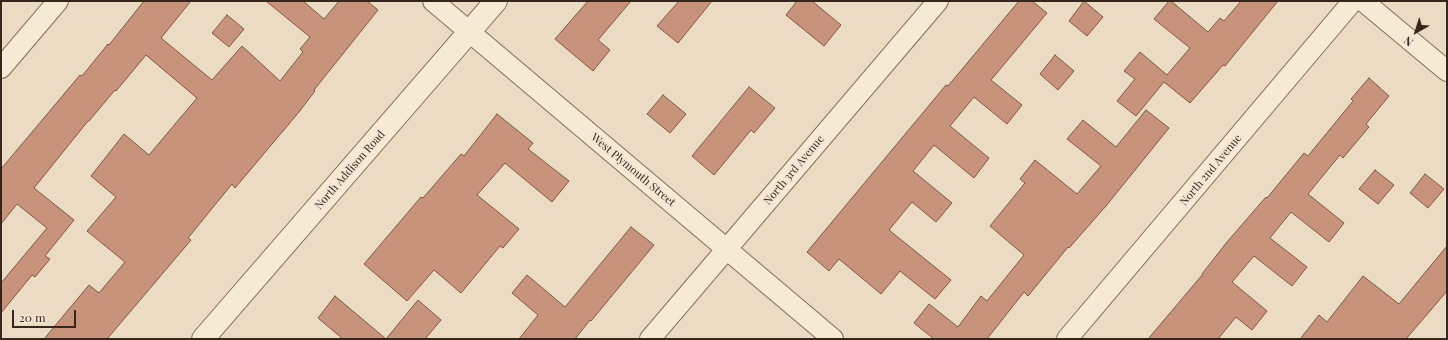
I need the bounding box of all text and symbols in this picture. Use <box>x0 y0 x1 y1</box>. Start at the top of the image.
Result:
north arrow <box>1396 12 1436 52</box>
text: N <box>1400 33 1416 50</box>
street label: North Addison Road <box>312 128 388 212</box>
street label: West Plymouth Street <box>588 131 678 209</box>
street label: North 2nd Avenue <box>1177 132 1245 208</box>
street label: North 3rd Avenue <box>761 133 827 207</box>
scale bar <box>14 302 78 328</box>
text: 20 m <box>19 309 46 325</box>

